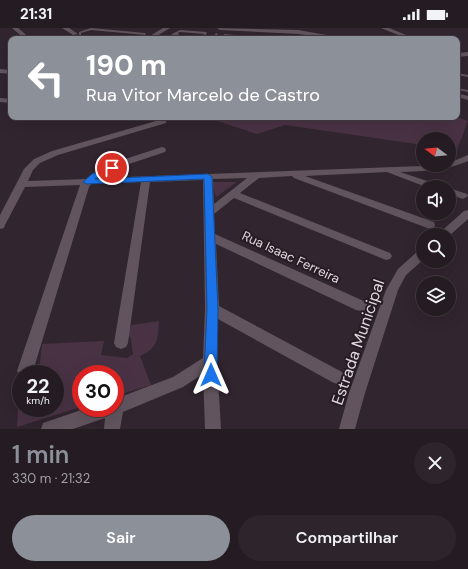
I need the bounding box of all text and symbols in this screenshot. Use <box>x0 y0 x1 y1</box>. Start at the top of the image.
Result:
text: 21:31 <box>20 4 52 24</box>
text: 190 m <box>86 47 167 84</box>
icon: left <box>20 52 72 104</box>
text: Rua Vitor Marcelo de Castro <box>86 83 320 107</box>
north arrow <box>416 132 456 172</box>
map controls <box>416 132 456 316</box>
pin <box>95 151 129 185</box>
icon: arrive <box>101 157 123 179</box>
button: sound <box>416 180 456 220</box>
street label: Rua Isaac Ferreira <box>239 227 343 287</box>
button: search <box>416 228 456 268</box>
street label: Estrada Municipal <box>327 276 389 408</box>
button: layers <box>416 276 456 316</box>
position arrow <box>190 354 232 396</box>
speed limit sign: 30 <box>72 365 124 417</box>
text: 22 <box>26 373 50 399</box>
text: km/h <box>26 394 50 407</box>
text: 1 min <box>12 439 69 470</box>
button: close <box>414 442 456 484</box>
text: 330 m · 21:32 <box>12 470 90 487</box>
button: Sair <box>12 515 230 561</box>
button: Compartilhar <box>238 515 456 561</box>

